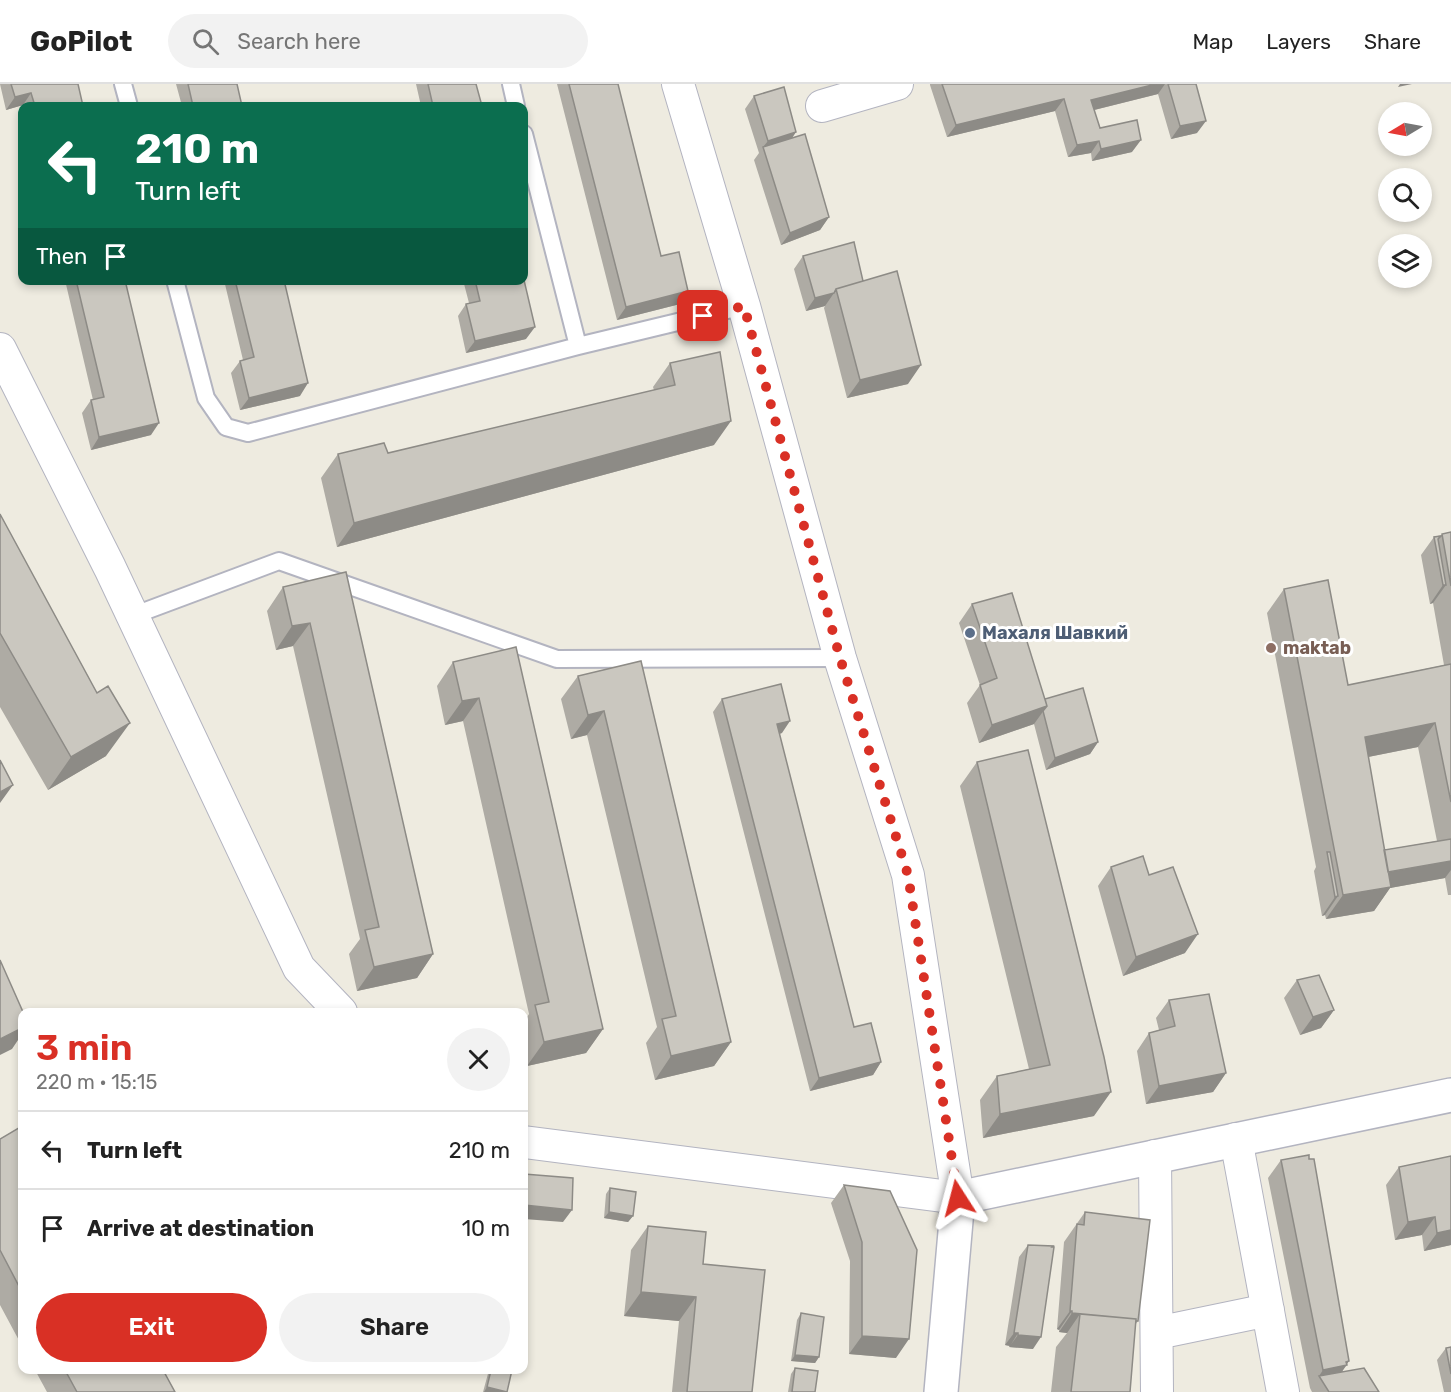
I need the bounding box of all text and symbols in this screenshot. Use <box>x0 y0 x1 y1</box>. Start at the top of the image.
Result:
search box <box>168 14 588 68</box>
text: GoPilot <box>30 25 132 58</box>
icon: search <box>189 25 222 58</box>
text: Search here <box>237 28 361 55</box>
text: Map <box>1192 29 1233 54</box>
text: Layers <box>1266 29 1331 54</box>
text: Share <box>1364 29 1421 54</box>
north arrow <box>1378 102 1432 156</box>
map controls <box>1378 102 1432 288</box>
text: 210 m <box>135 124 259 174</box>
icon: left <box>36 126 114 204</box>
button: search <box>1378 168 1432 222</box>
text: Turn left <box>135 175 240 207</box>
button: layers <box>1378 234 1432 288</box>
icon: arrive <box>99 240 132 273</box>
text: Then <box>36 243 87 270</box>
pin <box>677 290 728 341</box>
icon: arrive <box>686 299 719 332</box>
place label: Махаля Шавкий <box>982 622 1128 644</box>
marker: Махаля Шавкий <box>963 626 977 640</box>
place label: maktab <box>1283 637 1351 659</box>
marker: maktab <box>1264 641 1278 655</box>
text: 3 min <box>36 1026 133 1069</box>
button: close <box>447 1028 510 1091</box>
text: 220 m · 15:15 <box>36 1070 157 1094</box>
icon: left <box>36 1134 69 1167</box>
text: Turn left <box>87 1137 182 1164</box>
text: 210 m <box>449 1137 510 1164</box>
position arrow <box>926 1166 990 1230</box>
icon: arrive <box>36 1212 69 1245</box>
text: Arrive at destination <box>87 1215 314 1242</box>
text: 10 m <box>462 1215 510 1242</box>
button: Exit <box>36 1293 267 1362</box>
button: Share <box>279 1293 510 1362</box>

